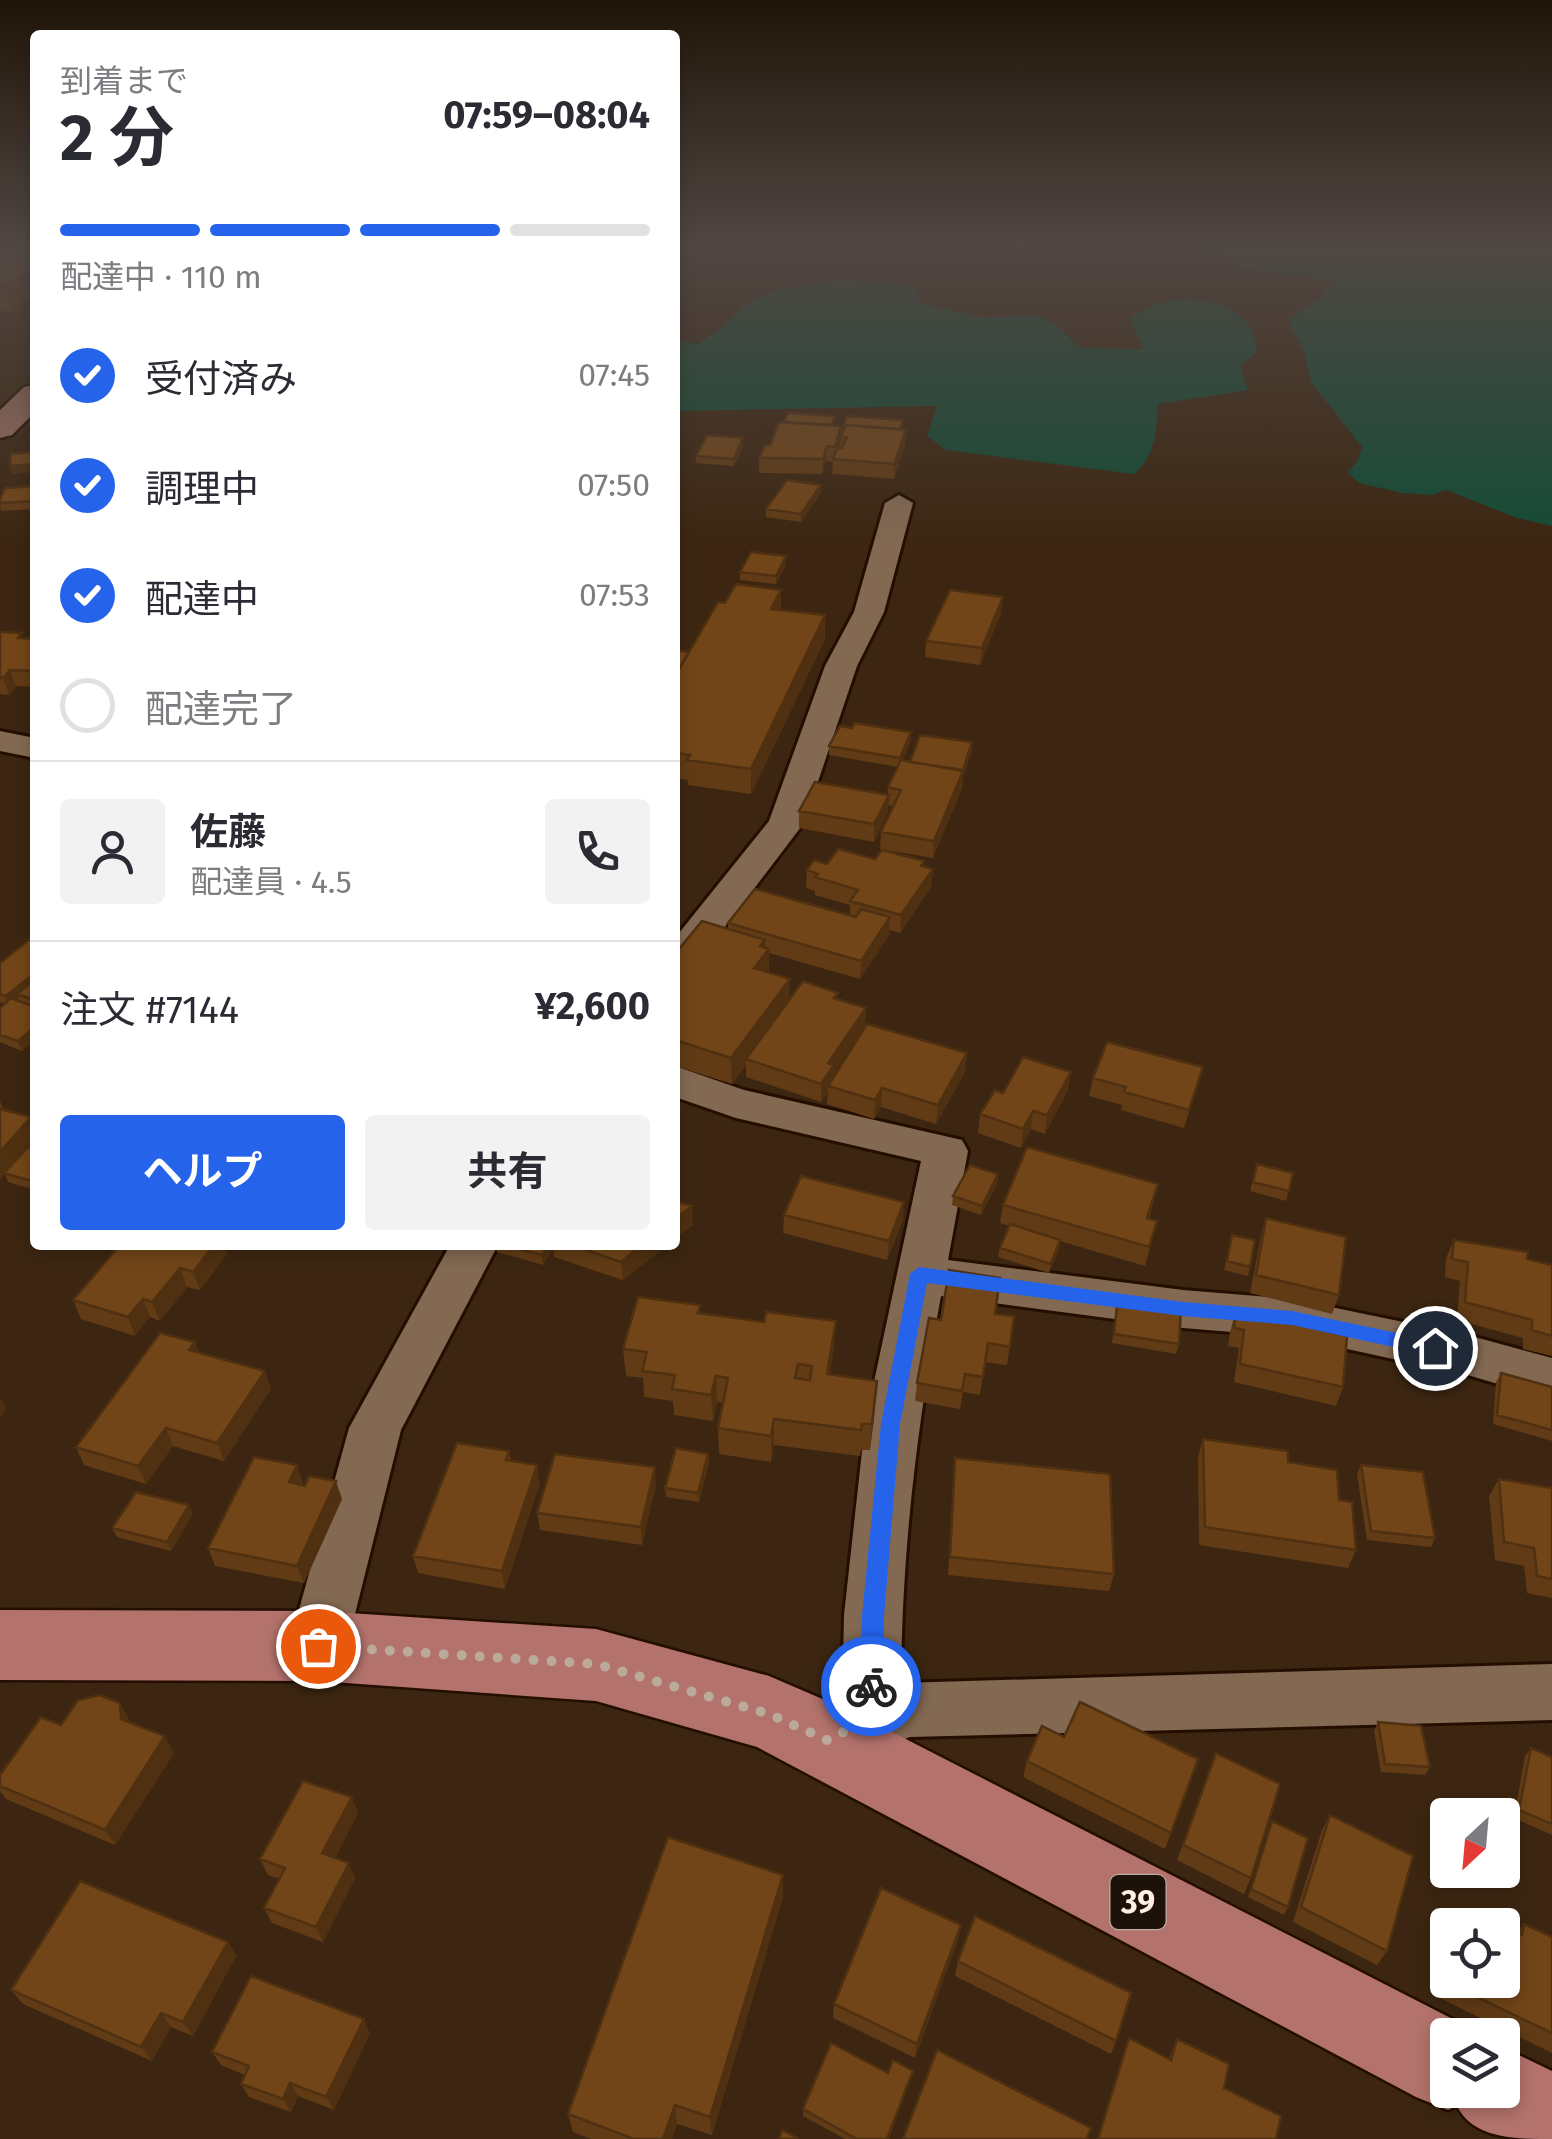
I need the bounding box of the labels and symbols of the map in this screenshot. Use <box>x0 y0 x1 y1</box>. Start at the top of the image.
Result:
pin <box>1393 1306 1478 1391</box>
pin <box>276 1604 361 1689</box>
courier <box>821 1636 921 1736</box>
north arrow <box>1430 1798 1520 1888</box>
road number: 39 <box>1110 1875 1166 1929</box>

